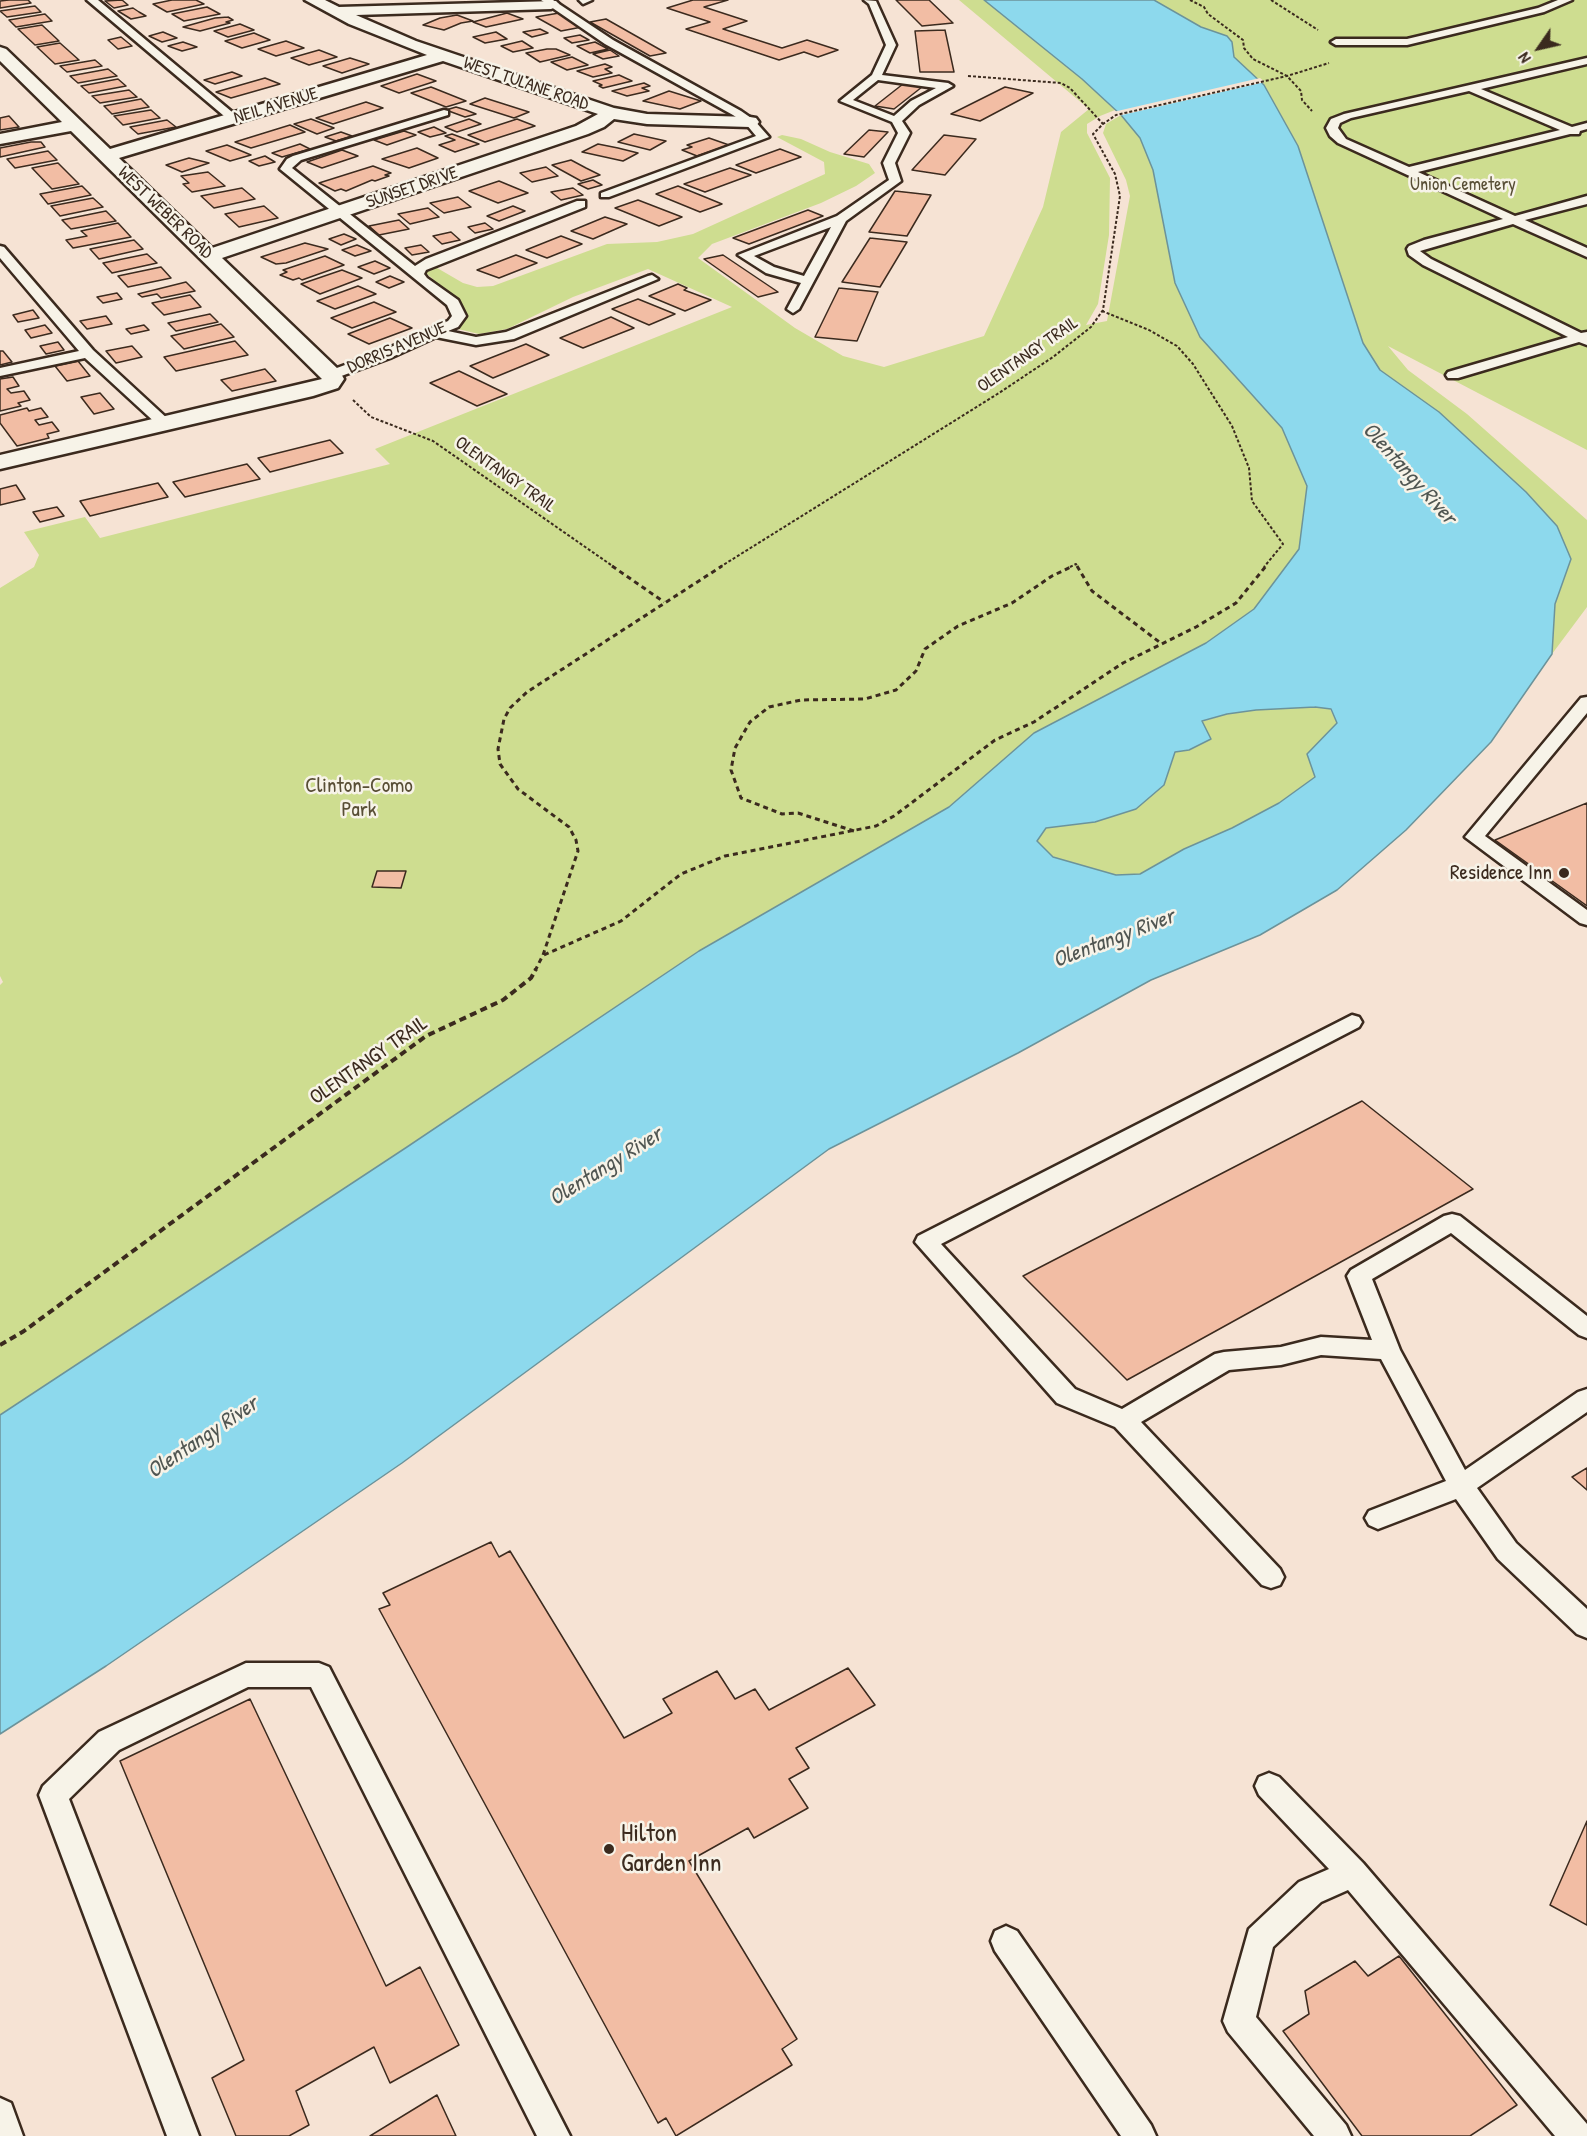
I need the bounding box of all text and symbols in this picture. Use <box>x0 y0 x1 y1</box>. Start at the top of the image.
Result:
north arrow <box>1509 18 1569 78</box>
text: N <box>1513 48 1536 68</box>
street label: WEST TULANE ROAD <box>461 52 591 116</box>
street label: NEIL AVENUE <box>231 83 321 129</box>
street label: WEST WEBER ROAD <box>113 162 217 264</box>
street label: SUNSET DRIVE <box>363 162 461 214</box>
park label: Union Cemetery <box>1410 174 1516 196</box>
street label: OLENTANGY TRAIL <box>973 312 1083 398</box>
street label: DORRIS AVENUE <box>344 317 450 379</box>
water label: Olentangy River <box>1356 418 1462 530</box>
street label: OLENTANGY TRAIL <box>450 432 560 518</box>
park label: Clinton-Como Park <box>305 773 413 823</box>
place label: Residence Inn <box>1450 860 1552 886</box>
marker: Residence Inn <box>1557 866 1571 880</box>
water label: Olentangy River <box>1050 904 1178 974</box>
street label: OLENTANGY TRAIL <box>305 1011 433 1111</box>
water label: Olentangy River <box>545 1122 667 1212</box>
water label: Olentangy River <box>143 1391 263 1485</box>
place label: Hilton Garden Inn <box>621 1818 722 1880</box>
marker: Hilton Garden Inn <box>602 1842 616 1856</box>

